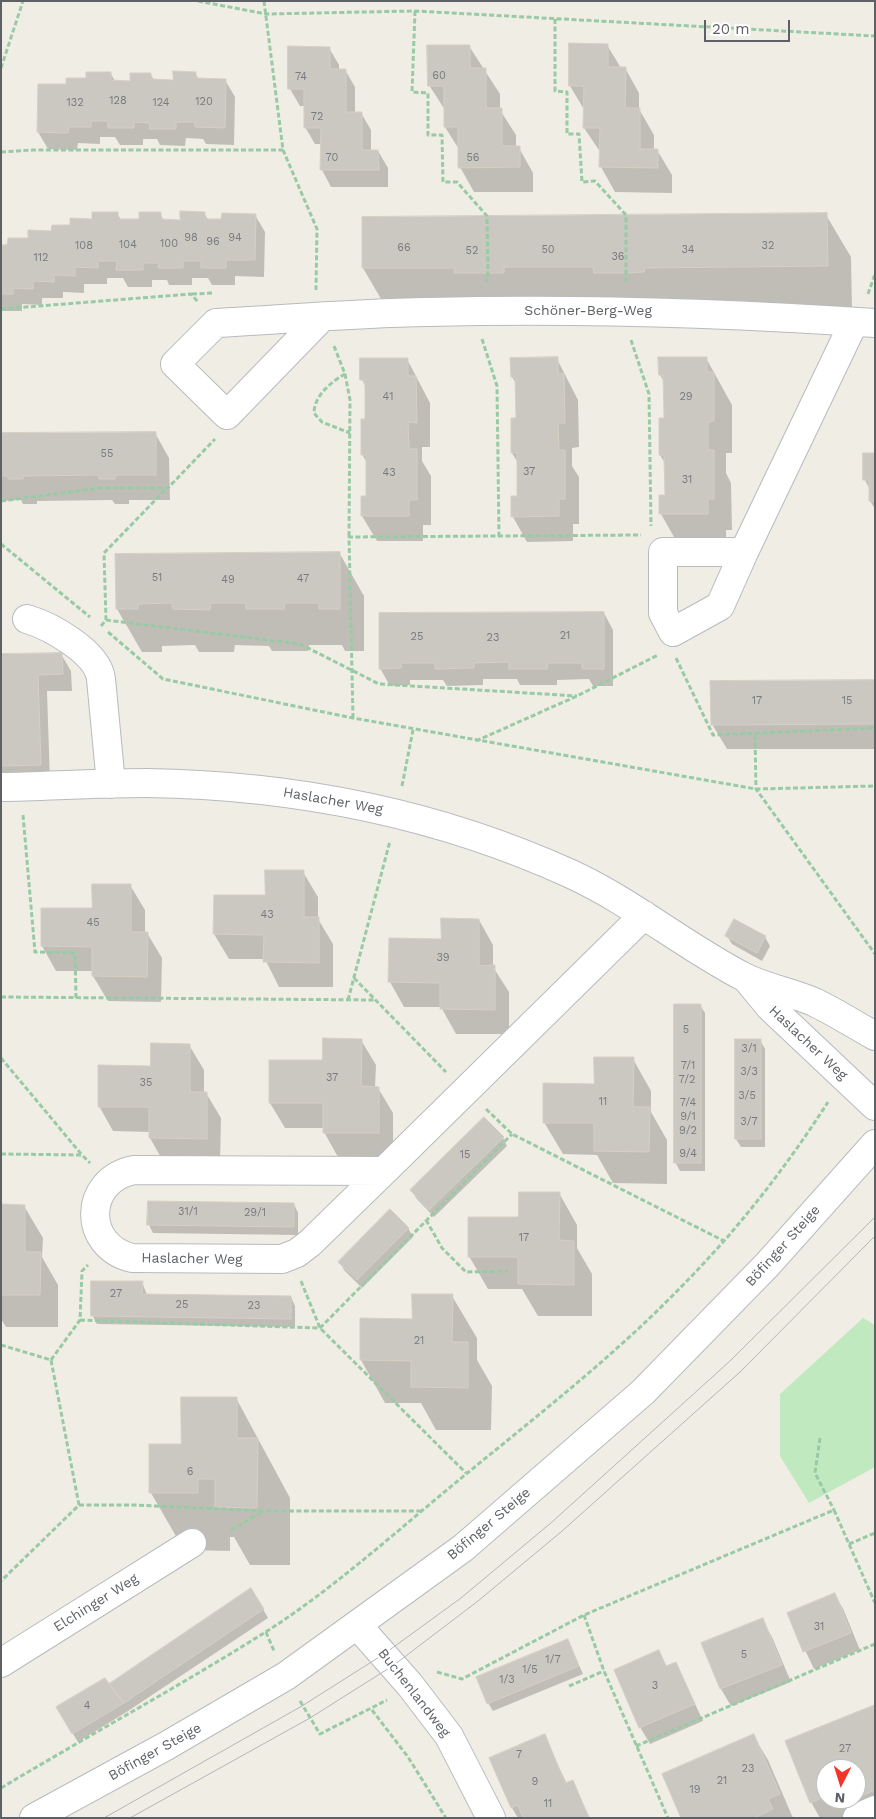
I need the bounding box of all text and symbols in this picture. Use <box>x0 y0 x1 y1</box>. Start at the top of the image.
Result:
scale bar <box>706 10 792 42</box>
text: 20 m <box>712 20 750 38</box>
house number: 60 <box>432 69 446 83</box>
house number: 74 <box>295 70 307 84</box>
house number: 128 <box>109 94 127 108</box>
house number: 120 <box>195 95 213 109</box>
house number: 132 <box>66 96 84 110</box>
house number: 124 <box>152 96 170 110</box>
house number: 72 <box>311 110 323 124</box>
house number: 70 <box>326 151 338 165</box>
house number: 56 <box>466 151 480 165</box>
house number: 98 <box>184 231 198 245</box>
house number: 94 <box>228 231 242 245</box>
house number: 96 <box>206 235 220 249</box>
house number: 100 <box>160 237 178 251</box>
house number: 104 <box>119 238 137 252</box>
house number: 108 <box>75 239 93 253</box>
house number: 32 <box>762 239 774 253</box>
house number: 66 <box>397 241 411 255</box>
house number: 50 <box>541 243 555 257</box>
house number: 34 <box>681 243 695 257</box>
house number: 52 <box>466 244 478 258</box>
house number: 36 <box>611 250 625 264</box>
house number: 112 <box>34 251 48 265</box>
street label: Schöner-Berg-Weg <box>524 303 652 319</box>
house number: 41 <box>383 390 393 404</box>
house number: 29 <box>679 390 693 404</box>
house number: 55 <box>101 447 113 461</box>
house number: 37 <box>523 465 535 479</box>
house number: 43 <box>382 466 396 480</box>
house number: 31 <box>682 473 692 487</box>
house number: 51 <box>152 571 162 585</box>
house number: 47 <box>297 572 309 586</box>
house number: 49 <box>221 573 235 587</box>
house number: 21 <box>560 629 570 643</box>
house number: 25 <box>411 630 423 644</box>
house number: 23 <box>487 631 499 645</box>
house number: 17 <box>752 694 762 708</box>
house number: 15 <box>842 694 852 708</box>
street label: Haslacher Weg <box>282 784 384 818</box>
house number: 43 <box>260 908 274 922</box>
house number: 45 <box>86 916 100 930</box>
house number: 39 <box>436 951 450 965</box>
street label: Haslacher Weg <box>765 1002 851 1084</box>
house number: 5 <box>683 1023 689 1037</box>
house number: 3/1 <box>741 1042 757 1056</box>
house number: 7/1 <box>681 1059 695 1073</box>
house number: 3/3 <box>740 1065 758 1079</box>
house number: 37 <box>326 1071 338 1085</box>
house number: 7/2 <box>679 1073 695 1087</box>
house number: 35 <box>140 1076 152 1090</box>
house number: 3/5 <box>738 1089 756 1103</box>
house number: 11 <box>599 1095 607 1109</box>
house number: 7/4 <box>680 1096 696 1110</box>
house number: 9/1 <box>680 1110 696 1124</box>
house number: 3/7 <box>740 1115 758 1129</box>
house number: 9/2 <box>679 1124 697 1138</box>
house number: 9/4 <box>679 1147 697 1161</box>
house number: 15 <box>460 1148 470 1162</box>
street label: Böfinger Steige <box>742 1202 824 1290</box>
house number: 31/1 <box>178 1205 198 1219</box>
house number: 29/1 <box>244 1206 266 1220</box>
house number: 17 <box>519 1231 529 1245</box>
street label: Haslacher Weg <box>141 1250 243 1268</box>
house number: 27 <box>110 1287 122 1301</box>
house number: 25 <box>176 1298 188 1312</box>
house number: 23 <box>248 1299 260 1313</box>
house number: 21 <box>414 1334 424 1348</box>
house number: 6 <box>187 1465 193 1479</box>
street label: Böfinger Steige <box>444 1484 534 1564</box>
street label: Elchinger Weg <box>51 1570 141 1636</box>
house number: 31 <box>814 1620 824 1634</box>
street label: Buchenlandweg <box>374 1645 454 1741</box>
house number: 5 <box>741 1648 747 1662</box>
house number: 1/7 <box>545 1653 561 1667</box>
house number: 1/5 <box>522 1663 538 1677</box>
house number: 1/3 <box>499 1673 515 1687</box>
house number: 3 <box>652 1679 658 1693</box>
house number: 4 <box>84 1699 90 1713</box>
street label: Böfinger Steige <box>106 1720 204 1784</box>
house number: 27 <box>839 1742 851 1756</box>
house number: 7 <box>516 1748 522 1762</box>
north arrow <box>816 1759 866 1809</box>
house number: 23 <box>742 1762 754 1776</box>
house number: 21 <box>717 1774 727 1788</box>
house number: 9 <box>532 1775 538 1789</box>
house number: 19 <box>689 1783 701 1797</box>
text: N <box>834 1790 846 1806</box>
house number: 11 <box>544 1797 552 1811</box>

